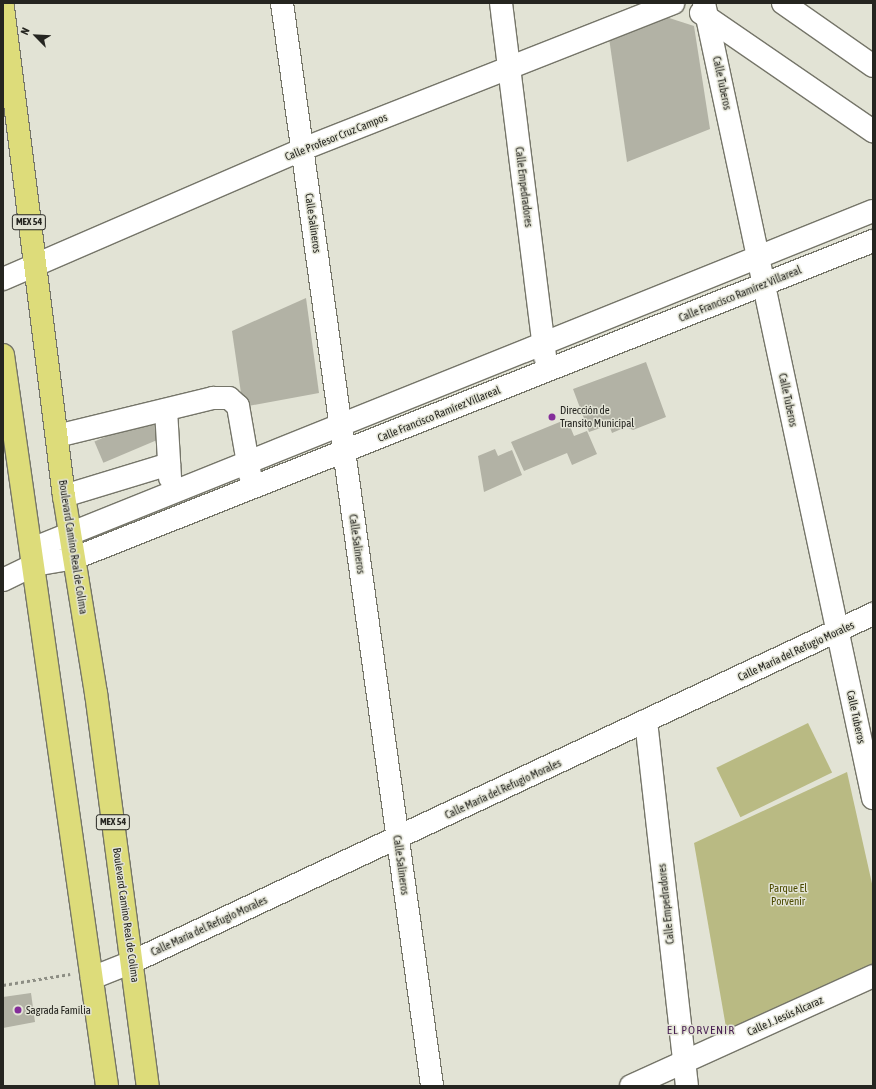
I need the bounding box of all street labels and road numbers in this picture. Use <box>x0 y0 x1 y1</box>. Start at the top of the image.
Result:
street label: Calle Tuberos <box>710 55 734 111</box>
street label: Calle Profesor Cruz Campos <box>283 110 389 164</box>
street label: Calle Empedradores <box>513 146 535 228</box>
street label: Calle Salineros <box>302 192 324 254</box>
road number: MEX 54 <box>11 214 47 230</box>
street label: Calle Francisco Ramírez Villareal <box>677 263 803 325</box>
street label: Calle Tuberos <box>776 372 800 428</box>
street label: Calle Francisco Ramírez Villareal <box>376 383 502 445</box>
street label: Boulevard Camino Real de Colima <box>56 479 90 615</box>
street label: Calle Salineros <box>346 513 368 575</box>
street label: Calle María del Refugio Morales <box>736 618 856 684</box>
street label: Calle Tuberos <box>844 689 868 745</box>
street label: Calle María del Refugio Morales <box>443 756 563 822</box>
road number: MEX 54 <box>95 814 131 830</box>
street label: Calle Salineros <box>390 834 412 896</box>
street label: Boulevard Camino Real de Colima <box>110 847 142 983</box>
street label: Calle Empedradores <box>655 863 677 945</box>
street label: Calle María del Refugio Morales <box>149 893 269 959</box>
street label: Calle J. Jesús Alcaraz <box>745 993 825 1039</box>

